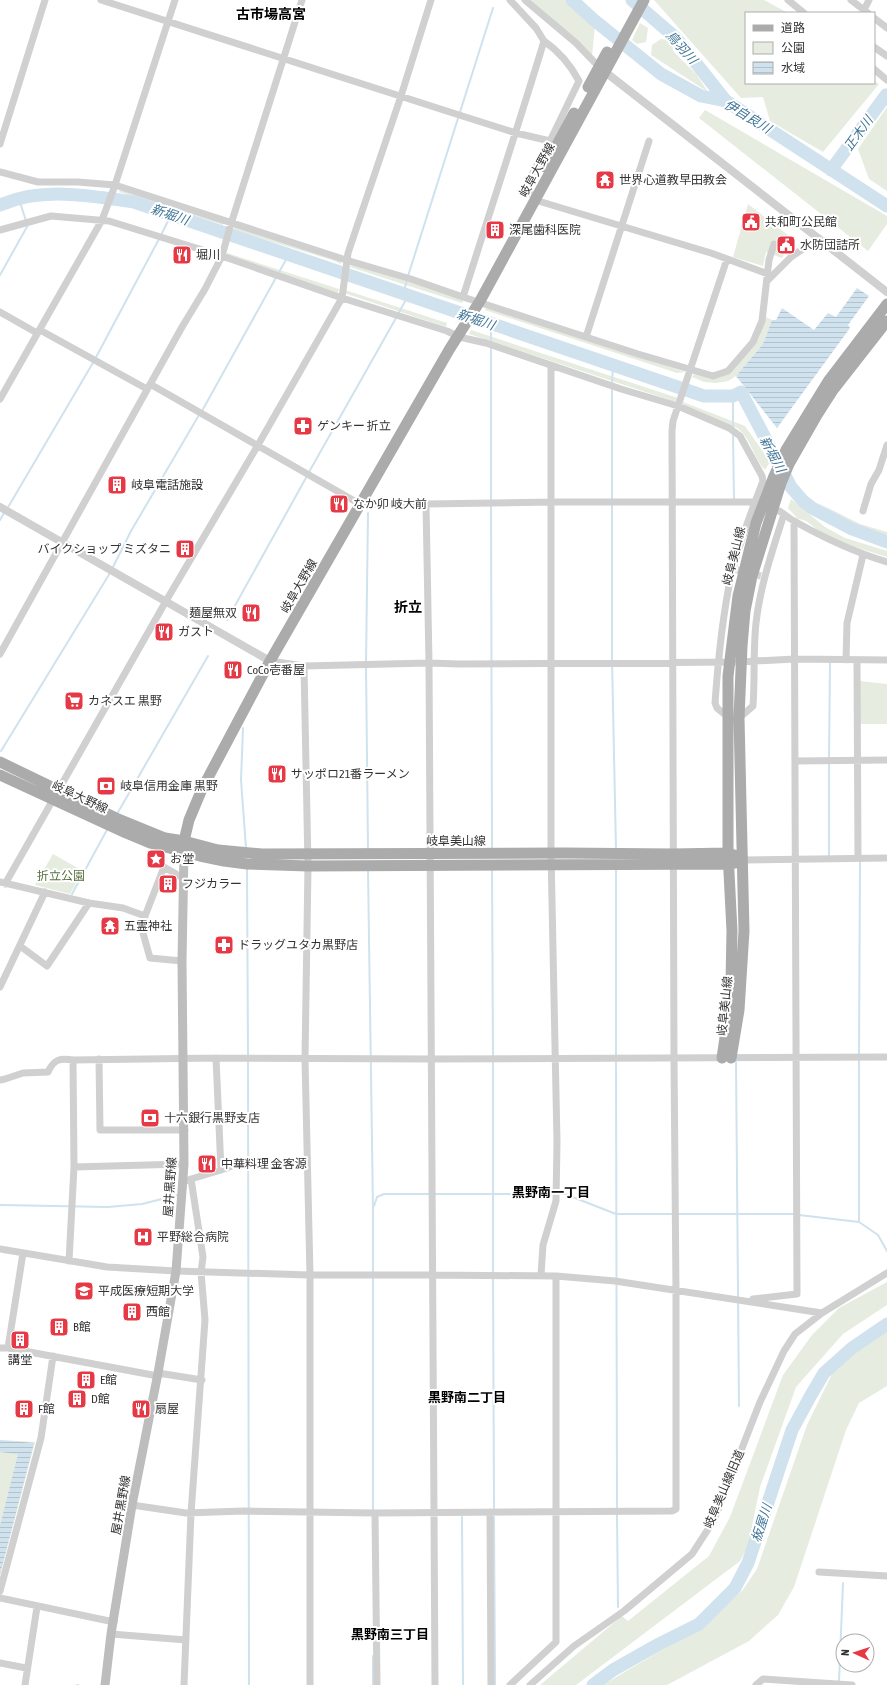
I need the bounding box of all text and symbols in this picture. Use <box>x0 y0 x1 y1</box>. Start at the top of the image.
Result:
district label: 古市場高宮 <box>236 6 306 22</box>
legend <box>745 12 875 84</box>
text: 道路 <box>781 21 805 35</box>
water label: 鳥羽川 <box>663 28 702 68</box>
text: 公園 <box>781 41 805 55</box>
text: 水域 <box>781 61 805 75</box>
water label: 伊自良川 <box>722 97 776 137</box>
water label: 正木川 <box>841 111 877 153</box>
street label: 岐阜大野線 <box>516 140 558 200</box>
temple icon: 世界心道教早田教会 <box>594 169 616 191</box>
place label: 世界心道教早田教会 <box>619 173 727 187</box>
water label: 新堀川 <box>149 201 193 229</box>
public building icon: 共和町公民館 <box>740 211 762 233</box>
place label: 共和町公民館 <box>765 215 837 229</box>
building icon: 深尾歯科医院 <box>484 219 506 241</box>
place label: 深尾歯科医院 <box>509 223 581 237</box>
public building icon: 水防団詰所 <box>775 234 797 256</box>
place label: 水防団詰所 <box>800 238 860 252</box>
restaurant icon: 堀川 <box>171 244 193 266</box>
place label: 堀川 <box>196 248 220 262</box>
water label: 新堀川 <box>455 306 499 334</box>
pharmacy icon: ゲンキー 折立 <box>292 415 314 437</box>
place label: ゲンキー 折立 <box>317 419 391 433</box>
water label: 新堀川 <box>757 433 789 477</box>
building icon: 岐阜電話施設 <box>106 474 128 496</box>
place label: 岐阜電話施設 <box>131 478 203 492</box>
restaurant icon: なか卯 岐大前 <box>328 493 350 515</box>
place label: なか卯 岐大前 <box>353 497 427 511</box>
street label: 岐阜美山線 <box>720 525 748 587</box>
building icon: バイクショップ ミズタニ <box>174 538 196 560</box>
place label: バイクショップ ミズタニ <box>38 542 171 556</box>
street label: 岐阜大野線 <box>278 557 320 615</box>
district label: 折立 <box>394 599 422 615</box>
restaurant icon: 麺屋無双 <box>240 602 262 624</box>
place label: 麺屋無双 <box>189 606 237 620</box>
restaurant icon: ガスト <box>153 621 175 643</box>
place label: ガスト <box>178 625 214 639</box>
restaurant icon: CoCo壱番屋 <box>222 659 244 681</box>
place label: CoCo壱番屋 <box>247 663 305 677</box>
supermarket icon: カネスエ 黒野 <box>63 690 85 712</box>
place label: カネスエ 黒野 <box>88 694 162 708</box>
restaurant icon: サッポロ21番ラーメン <box>266 763 288 785</box>
place label: サッポロ21番ラーメン <box>291 767 410 781</box>
bank icon: 岐阜信用金庫 黒野 <box>95 775 117 797</box>
street label: 岐阜大野線 <box>50 778 110 816</box>
place label: 岐阜信用金庫 黒野 <box>120 779 218 793</box>
street label: 岐阜美山線 <box>426 834 486 848</box>
place icon: お堂 <box>145 848 167 870</box>
place label: お堂 <box>170 852 194 866</box>
park label: 折立公園 <box>37 869 85 883</box>
building icon: フジカラー <box>157 873 179 895</box>
place label: フジカラー <box>182 877 242 891</box>
temple icon: 五霊神社 <box>99 915 121 937</box>
place label: 五霊神社 <box>124 919 172 933</box>
pharmacy icon: ドラッグユタカ黒野店 <box>213 934 235 956</box>
place label: ドラッグユタカ黒野店 <box>238 938 358 952</box>
street label: 岐阜美山線 <box>715 975 735 1037</box>
bank icon: 十六銀行黒野支店 <box>139 1107 161 1129</box>
place label: 十六銀行黒野支店 <box>164 1111 260 1125</box>
restaurant icon: 中華料理 金客源 <box>196 1153 218 1175</box>
street label: 屋井黒野線 <box>161 1157 179 1217</box>
place label: 中華料理 金客源 <box>221 1157 307 1171</box>
district label: 黒野南一丁目 <box>512 1185 590 1200</box>
hospital icon: 平野総合病院 <box>132 1226 154 1248</box>
place label: 平野総合病院 <box>157 1230 229 1244</box>
school or university icon: 平成医療短期大学 <box>73 1280 95 1302</box>
place label: 平成医療短期大学 <box>98 1284 194 1298</box>
building icon: 西館 <box>121 1301 143 1323</box>
place label: 西館 <box>146 1305 170 1319</box>
building icon: B館 <box>48 1316 70 1338</box>
place label: B館 <box>73 1320 91 1334</box>
building icon: 講堂 <box>9 1329 31 1351</box>
place label: 講堂 <box>8 1353 32 1367</box>
building icon: E館 <box>75 1369 97 1391</box>
place label: E館 <box>100 1373 117 1387</box>
building icon: D館 <box>66 1388 88 1410</box>
district label: 黒野南二丁目 <box>428 1390 506 1405</box>
place label: D館 <box>91 1392 110 1406</box>
building icon: F館 <box>13 1398 35 1420</box>
restaurant icon: 扇屋 <box>130 1398 152 1420</box>
place label: F館 <box>38 1402 55 1416</box>
place label: 扇屋 <box>155 1402 179 1416</box>
street label: 岐阜美山線旧道 <box>701 1448 747 1530</box>
street label: 屋井黒野線 <box>109 1474 133 1536</box>
water label: 板屋川 <box>748 1500 775 1544</box>
district label: 黒野南三丁目 <box>351 1627 429 1642</box>
north arrow <box>835 1633 875 1673</box>
text: N <box>839 1649 851 1656</box>

